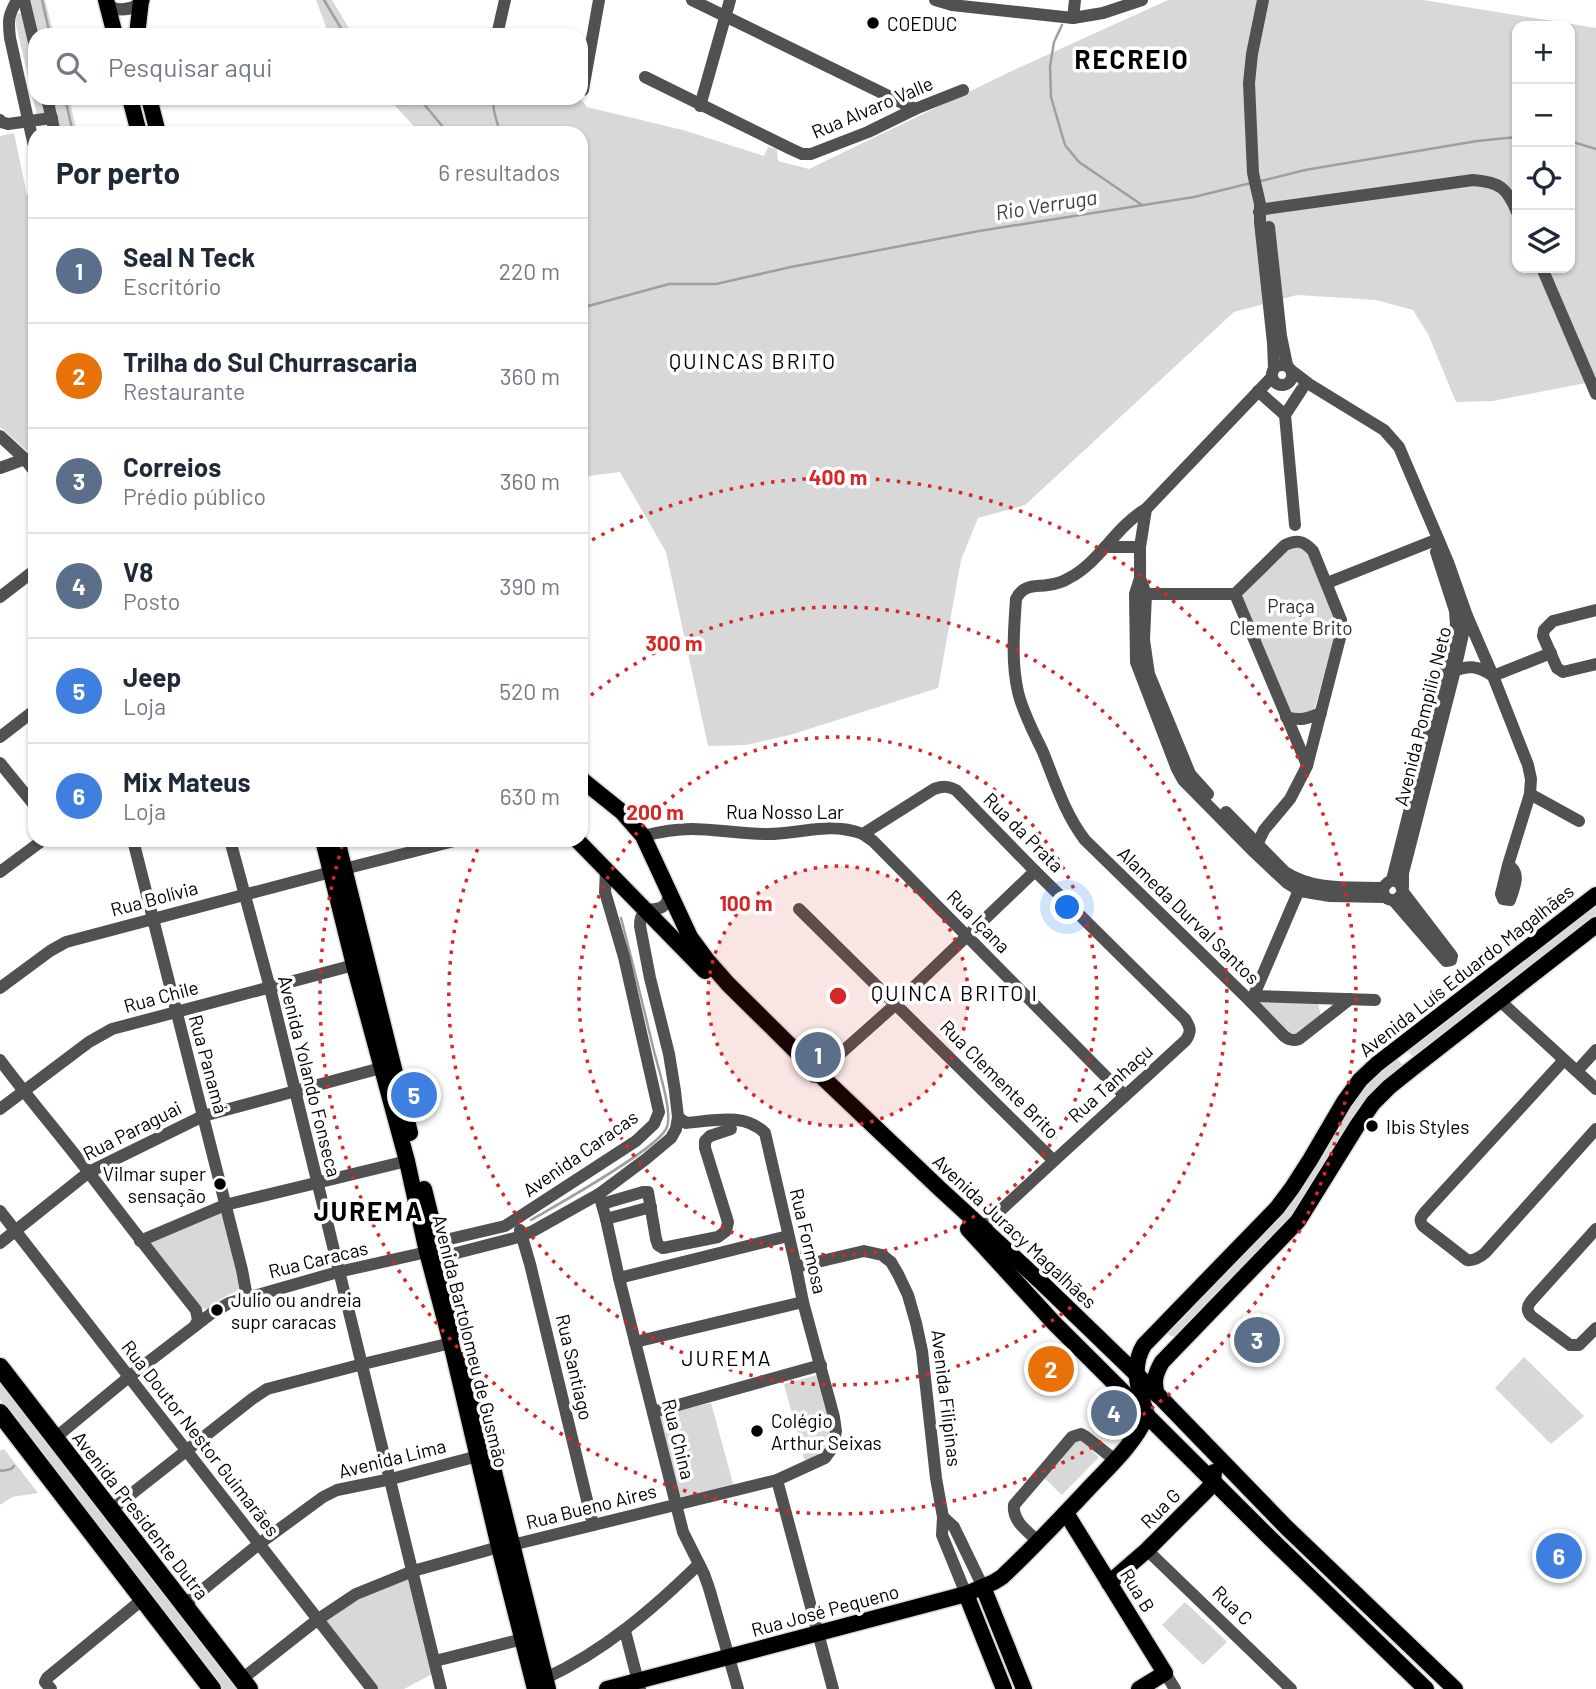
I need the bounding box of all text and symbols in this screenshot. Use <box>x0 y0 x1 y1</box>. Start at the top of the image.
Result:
place label: COEDUC <box>887 12 957 35</box>
marker: COEDUC <box>865 15 881 31</box>
map controls <box>1512 21 1575 273</box>
button: + <box>1512 21 1575 84</box>
search box <box>28 28 588 105</box>
district label: RECREIO <box>1074 43 1190 74</box>
icon: search <box>52 48 90 86</box>
text: Pesquisar aqui <box>108 51 273 82</box>
street label: Rua Alvaro Valle <box>808 71 936 143</box>
button: − <box>1512 84 1575 147</box>
button: locate <box>1512 147 1575 210</box>
text: Por perto <box>56 154 180 190</box>
text: 6 resultados <box>438 158 560 186</box>
water label: Rio Verruga <box>993 184 1099 224</box>
button: layers <box>1512 210 1575 273</box>
text: Seal N Teck <box>123 241 255 272</box>
text: 1 <box>75 257 83 285</box>
text: 220 m <box>499 257 560 285</box>
text: Escritório <box>123 272 221 300</box>
text: Trilha do Sul Churrascaria <box>123 346 417 377</box>
district label: QUINCAS BRITO <box>669 348 837 373</box>
text: 2 <box>73 362 85 390</box>
text: 360 m <box>500 362 560 390</box>
text: Restaurante <box>123 377 245 405</box>
text: Correios <box>123 451 221 482</box>
text: 400 m <box>809 464 867 489</box>
text: 3 <box>73 467 85 495</box>
text: 360 m <box>500 467 560 495</box>
text: Prédio público <box>123 482 266 510</box>
text: V8 <box>123 556 153 587</box>
text: 4 <box>72 572 86 600</box>
text: 390 m <box>500 572 560 600</box>
text: Posto <box>123 587 180 615</box>
park label: Praça Clemente Brito <box>1229 594 1353 639</box>
street label: Avenida Pompilio Neto <box>1389 624 1455 808</box>
text: 300 m <box>645 630 703 655</box>
text: Jeep <box>123 661 181 692</box>
text: 5 <box>73 677 85 705</box>
text: 520 m <box>499 677 560 705</box>
text: Loja <box>123 692 166 720</box>
text: Mix Mateus <box>123 766 251 797</box>
text: 6 <box>73 782 85 810</box>
text: 630 m <box>500 782 560 810</box>
street label: Rua da Prata <box>979 787 1069 877</box>
text: Loja <box>123 797 166 825</box>
text: 200 m <box>626 799 684 824</box>
street label: Rua Nosso Lar <box>726 800 844 823</box>
street label: Alameda Durval Santos <box>1113 841 1265 989</box>
street label: Rua Bolívia <box>108 875 200 921</box>
street label: Avenida Luís Eduardo Magalhães <box>1354 879 1578 1061</box>
street label: Rua Içana <box>943 885 1015 957</box>
text: 100 m <box>719 890 773 915</box>
your location <box>1050 890 1084 924</box>
street label: Avenida Yolando Fonseca <box>274 973 346 1179</box>
street label: Rua Chile <box>121 975 201 1017</box>
district label: QUINCA BRITO I <box>871 980 1039 1005</box>
centre of rings <box>826 984 850 1008</box>
street label: Rua Panamá <box>185 1012 233 1116</box>
street label: Rua Clemente Brito <box>936 1015 1064 1143</box>
pin: 1 <box>795 1029 841 1081</box>
street label: Rua Tanhaçu <box>1063 1039 1157 1127</box>
pin: 5 <box>391 1069 437 1121</box>
street label: Rua Paraguai <box>79 1095 185 1165</box>
street label: Avenida Caracas <box>518 1105 642 1201</box>
place label: Ibis Styles <box>1386 1115 1469 1138</box>
marker: Ibis Styles <box>1364 1118 1380 1134</box>
street label: Avenida Juracy Magalhães <box>928 1149 1102 1313</box>
place label: Vilmar super sensação <box>103 1162 206 1207</box>
marker: Vilmar super sensação <box>212 1176 228 1192</box>
street label: Rua Formosa <box>786 1186 832 1296</box>
district label: JUREMA <box>314 1195 424 1226</box>
street label: Avenida Bartolomeu de Gusmão <box>428 1212 514 1470</box>
street label: Rua Caracas <box>266 1236 370 1282</box>
place label: Julio ou andreia supr caracas <box>231 1288 362 1333</box>
marker: Julio ou andreia supr caracas <box>209 1302 225 1318</box>
street label: Rua Santiago <box>552 1312 598 1422</box>
pin: 3 <box>1234 1314 1280 1366</box>
street label: Avenida Filipinas <box>927 1328 967 1468</box>
street label: Rua Doutor Nestor Guimarães <box>117 1335 285 1541</box>
pin: 2 <box>1028 1343 1074 1395</box>
district label: JUREMA <box>681 1345 773 1370</box>
pin: 4 <box>1091 1387 1137 1439</box>
street label: Rua China <box>658 1396 700 1482</box>
place label: Colégio Arthur Seixas <box>771 1409 882 1454</box>
marker: Colégio Arthur Seixas <box>749 1423 765 1439</box>
street label: Avenida Presidente Dutra <box>68 1426 214 1604</box>
street label: Avenida Lima <box>336 1434 448 1482</box>
street label: Rua Bueno Aires <box>523 1479 659 1533</box>
street label: Rua G <box>1135 1483 1185 1533</box>
pin: 6 <box>1536 1530 1582 1582</box>
street label: Rua B <box>1116 1564 1160 1616</box>
street label: Rua José Pequeno <box>749 1579 901 1641</box>
street label: Rua C <box>1208 1580 1258 1630</box>

